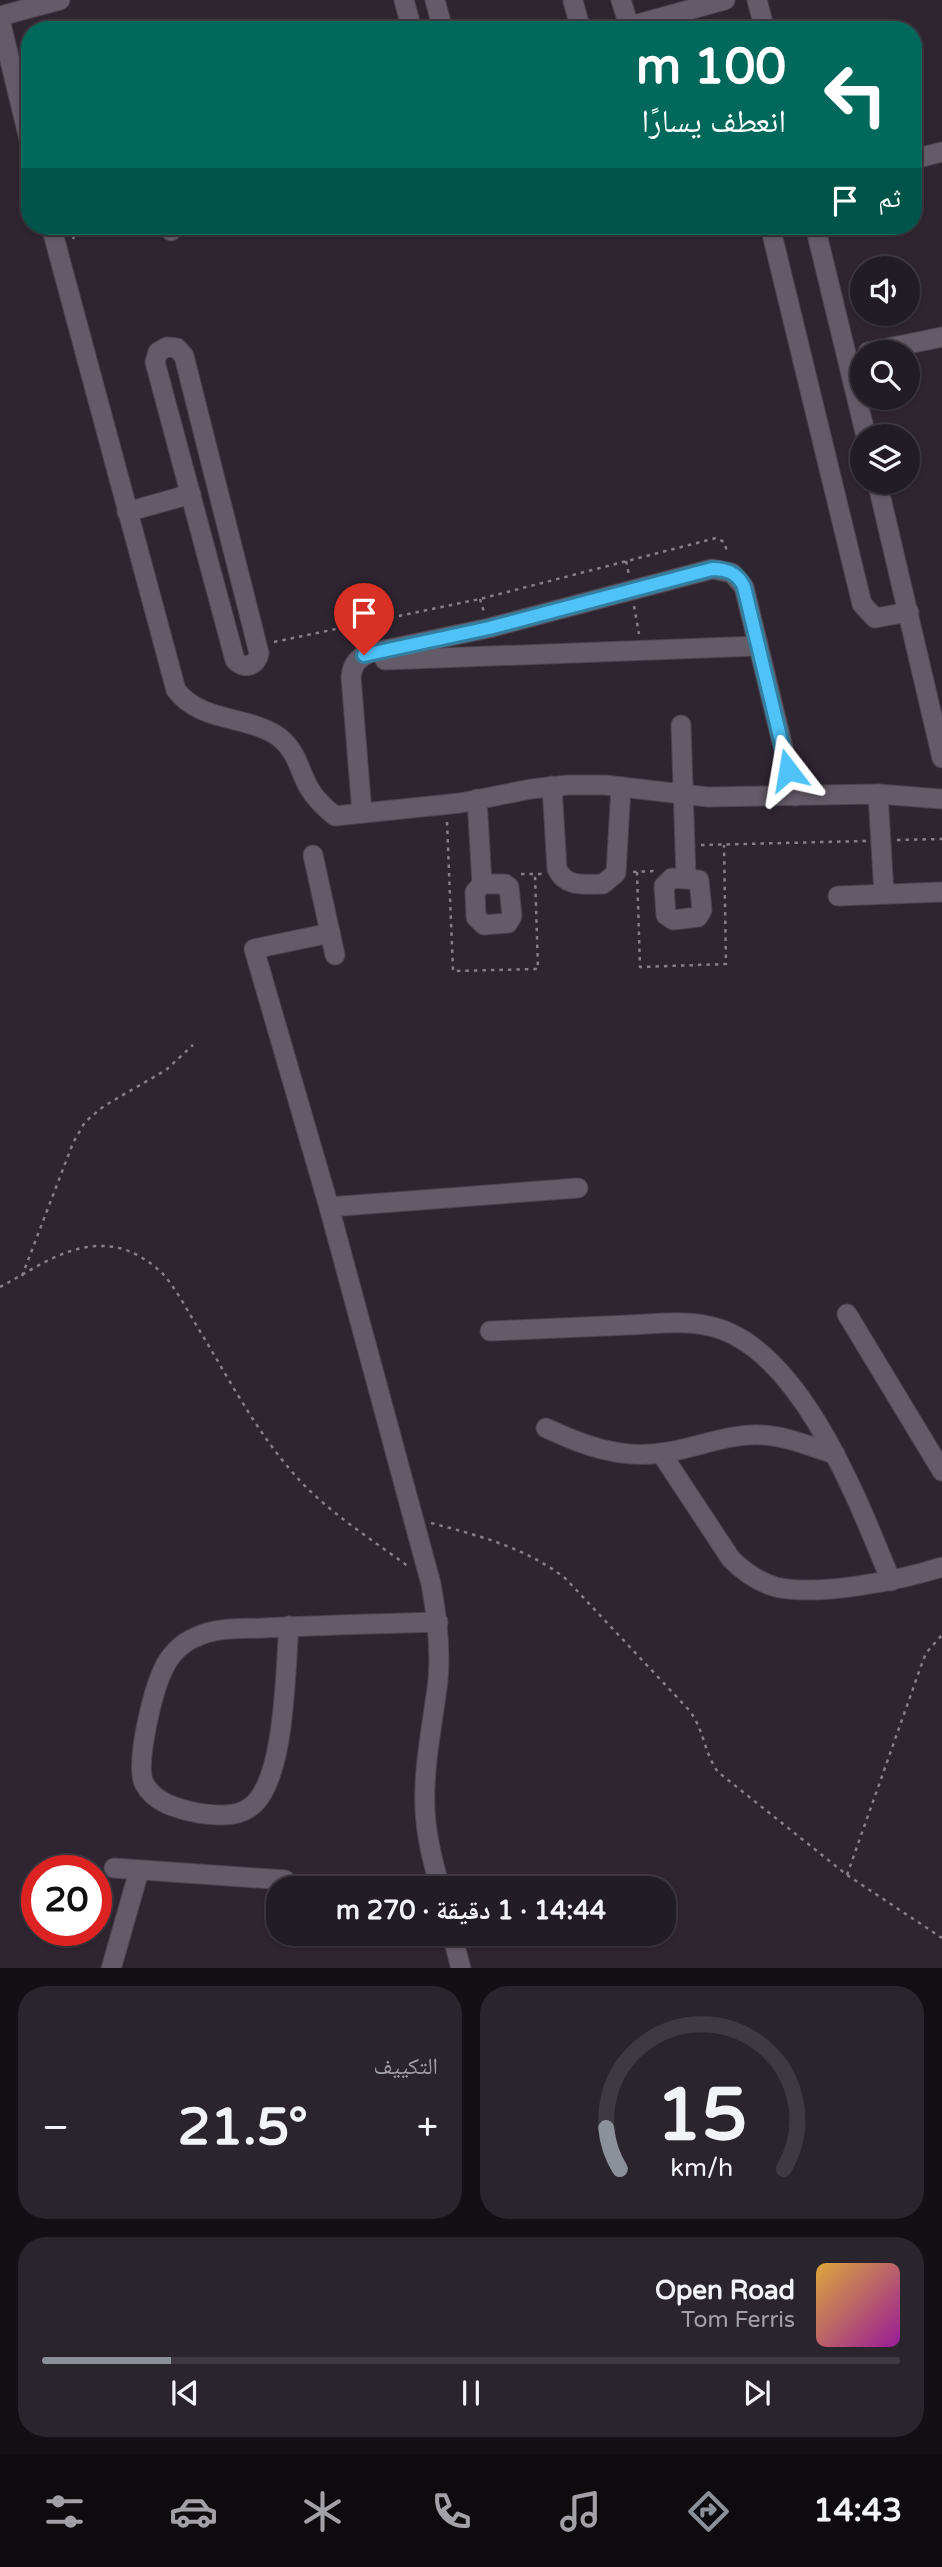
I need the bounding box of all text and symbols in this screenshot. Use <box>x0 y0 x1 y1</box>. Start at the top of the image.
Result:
text: 100 m <box>636 38 786 97</box>
icon: left <box>810 49 901 140</box>
text: انعطف يسارًا <box>641 103 786 141</box>
icon: arrive <box>826 182 864 220</box>
text: ثم <box>878 183 901 214</box>
map controls <box>850 256 920 494</box>
button: sound <box>850 256 920 326</box>
button: search <box>850 340 920 410</box>
button: layers <box>850 424 920 494</box>
pin <box>334 583 394 655</box>
icon: arrive <box>345 594 383 632</box>
position arrow <box>751 733 825 807</box>
speed limit sign: 20 <box>21 1855 112 1946</box>
text: 14:44 · 1 دقيقة · 270 m <box>336 1895 606 1926</box>
text: التكييف <box>373 2053 438 2081</box>
text: 15 <box>656 2072 748 2160</box>
text: 21.5° <box>178 2096 308 2159</box>
text: − <box>42 2105 69 2151</box>
text: + <box>417 2105 438 2151</box>
text: km/h <box>671 2152 733 2182</box>
text: Open Road <box>655 2275 795 2306</box>
text: Tom Ferris <box>681 2306 795 2334</box>
icon: previous <box>166 2374 204 2412</box>
icon: pause <box>452 2374 490 2412</box>
icon: next <box>738 2374 776 2412</box>
icon: filters <box>40 2487 89 2536</box>
icon: car <box>169 2487 218 2536</box>
icon: climate <box>298 2487 347 2536</box>
icon: phone <box>427 2487 476 2536</box>
icon: music <box>556 2487 605 2536</box>
icon: directions <box>684 2487 733 2536</box>
text: 14:43 <box>813 2492 902 2530</box>

